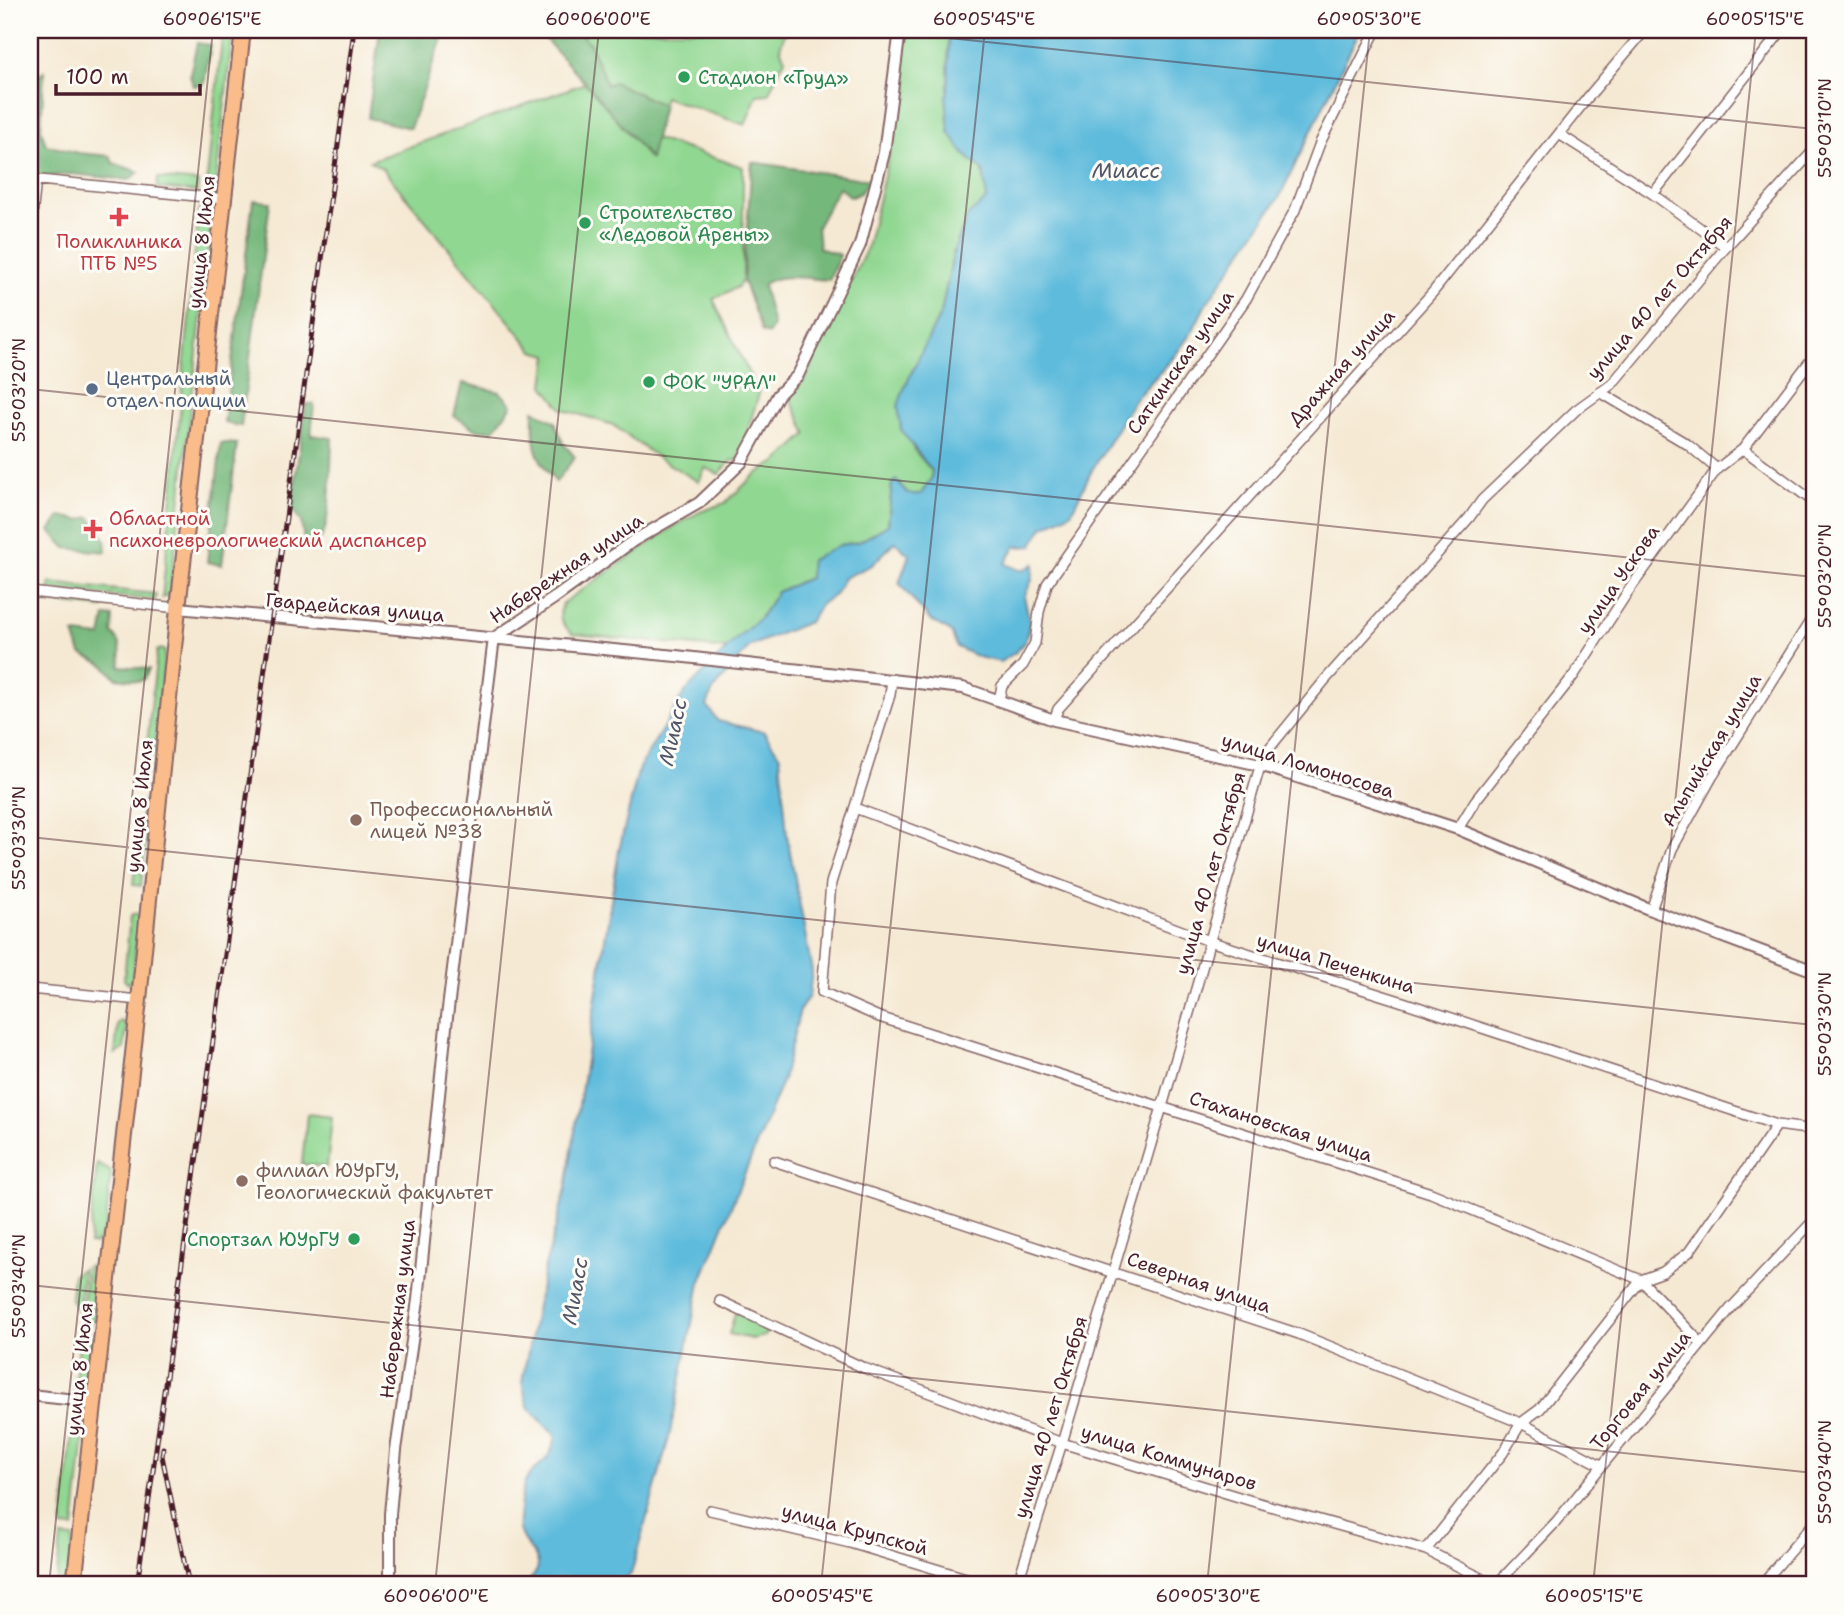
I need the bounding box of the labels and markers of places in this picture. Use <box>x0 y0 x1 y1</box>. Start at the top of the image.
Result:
place label: Стадион «Труд» <box>698 65 848 90</box>
marker: Стадион «Труд» <box>676 69 692 85</box>
place label: Строительство «Ледовой Арены» <box>599 200 770 247</box>
marker: Поликлиника ПТБ №5 <box>109 207 129 227</box>
marker: Строительство «Ледовой Арены» <box>577 215 593 231</box>
place label: Поликлиника ПТБ №5 <box>57 229 182 276</box>
place label: Центральный отдел полиции <box>106 366 246 413</box>
place label: ФОК "УРАЛ" <box>663 370 776 395</box>
marker: ФОК "УРАЛ" <box>641 374 657 390</box>
marker: Центральный отдел полиции <box>84 381 100 397</box>
place label: Областной психоневрологический диспансер <box>109 506 427 553</box>
marker: Областной психоневрологический диспансер <box>83 519 103 539</box>
place label: Профессиональный лицей №38 <box>370 797 553 844</box>
marker: Профессиональный лицей №38 <box>348 812 364 828</box>
place label: филиал ЮУрГУ, Геологический факультет <box>256 1158 493 1205</box>
marker: филиал ЮУрГУ, Геологический факультет <box>234 1173 250 1189</box>
place label: Спортзал ЮУрГУ <box>187 1227 340 1252</box>
marker: Спортзал ЮУрГУ <box>346 1231 362 1247</box>

